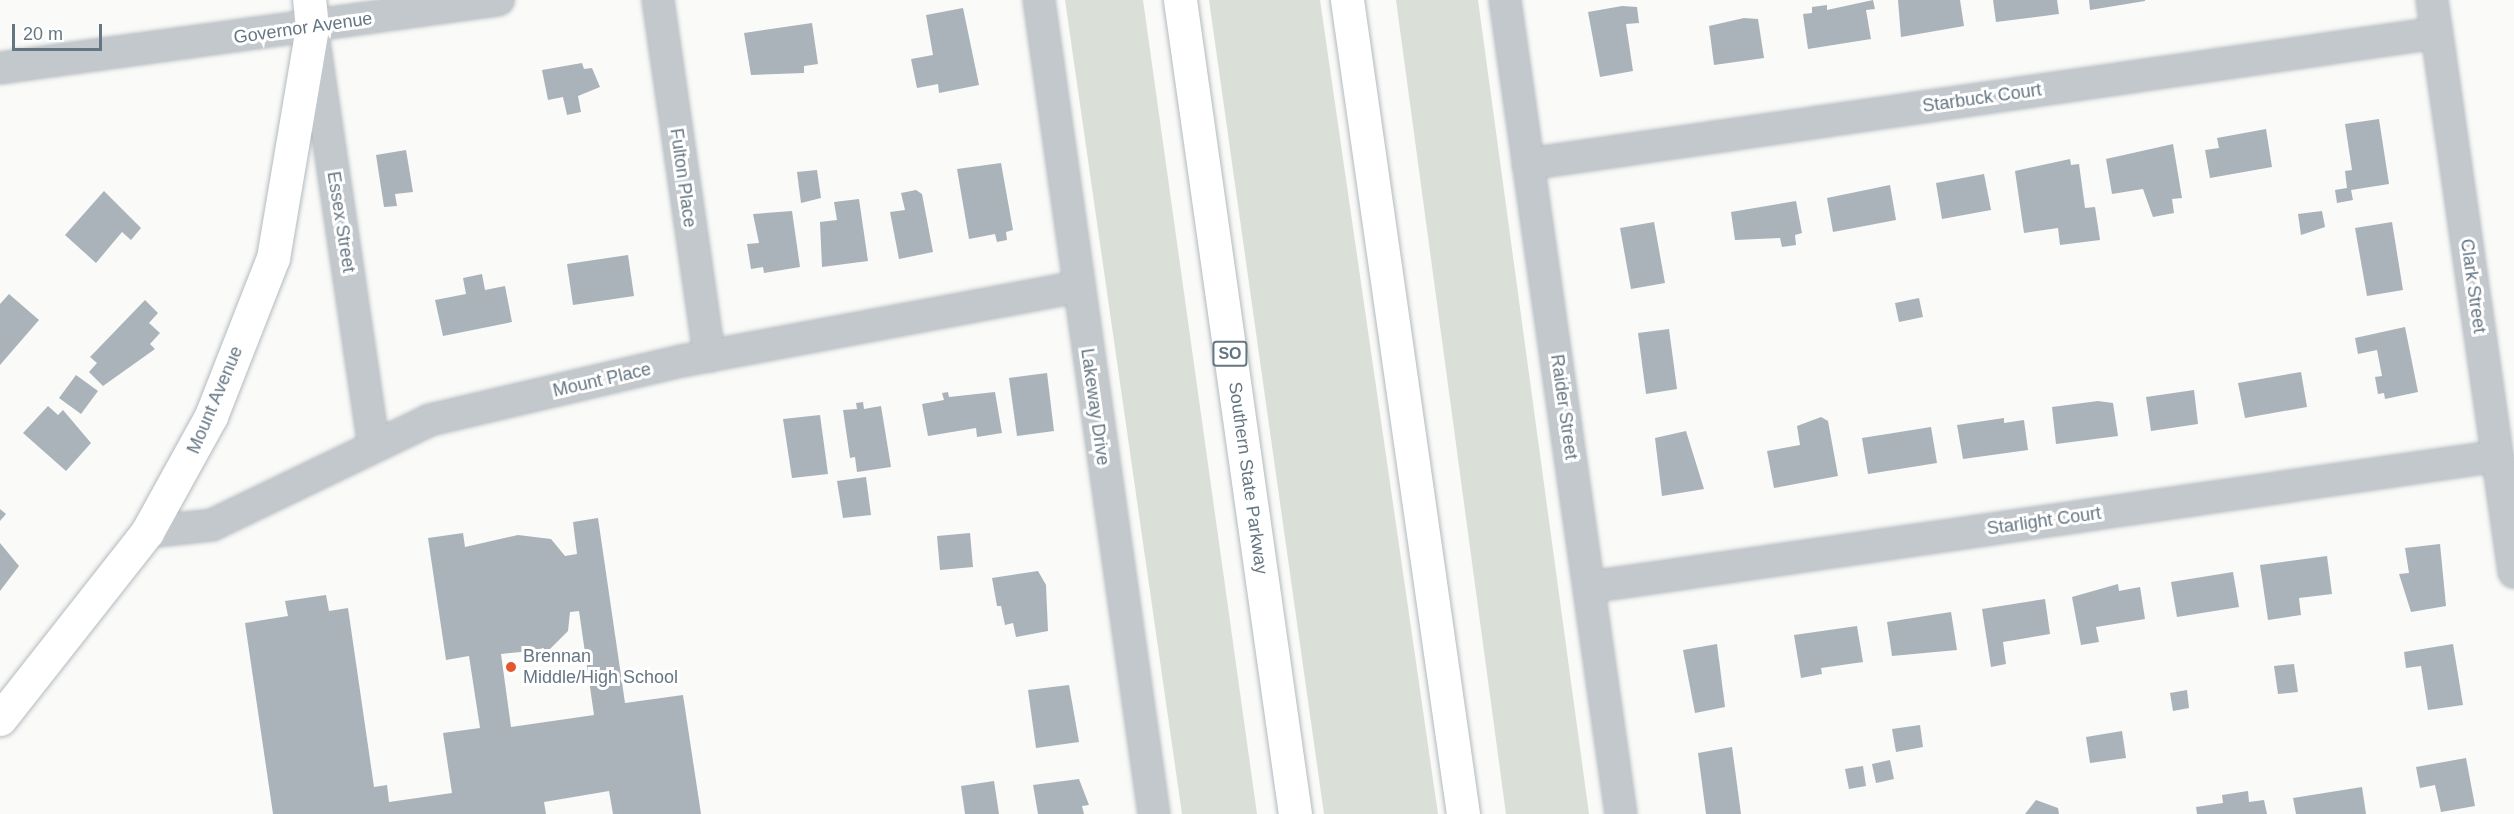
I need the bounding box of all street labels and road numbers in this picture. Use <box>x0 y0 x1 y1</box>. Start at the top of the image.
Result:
street label: Governor Avenue <box>232 8 374 48</box>
street label: Starbuck Court <box>1921 79 2043 117</box>
street label: Fulton Place <box>665 127 701 229</box>
street label: Essex Street <box>322 170 360 274</box>
street label: Clark Street <box>2456 237 2490 335</box>
road number: SO <box>1212 341 1248 367</box>
street label: Mount Avenue <box>182 343 248 457</box>
street label: Lakeway Drive <box>1076 347 1114 467</box>
street label: Raider Street <box>1546 353 1582 461</box>
street label: Mount Place <box>551 358 653 402</box>
street label: Southern State Parkway <box>1224 380 1272 576</box>
street label: Starlight Court <box>1986 502 2102 540</box>

